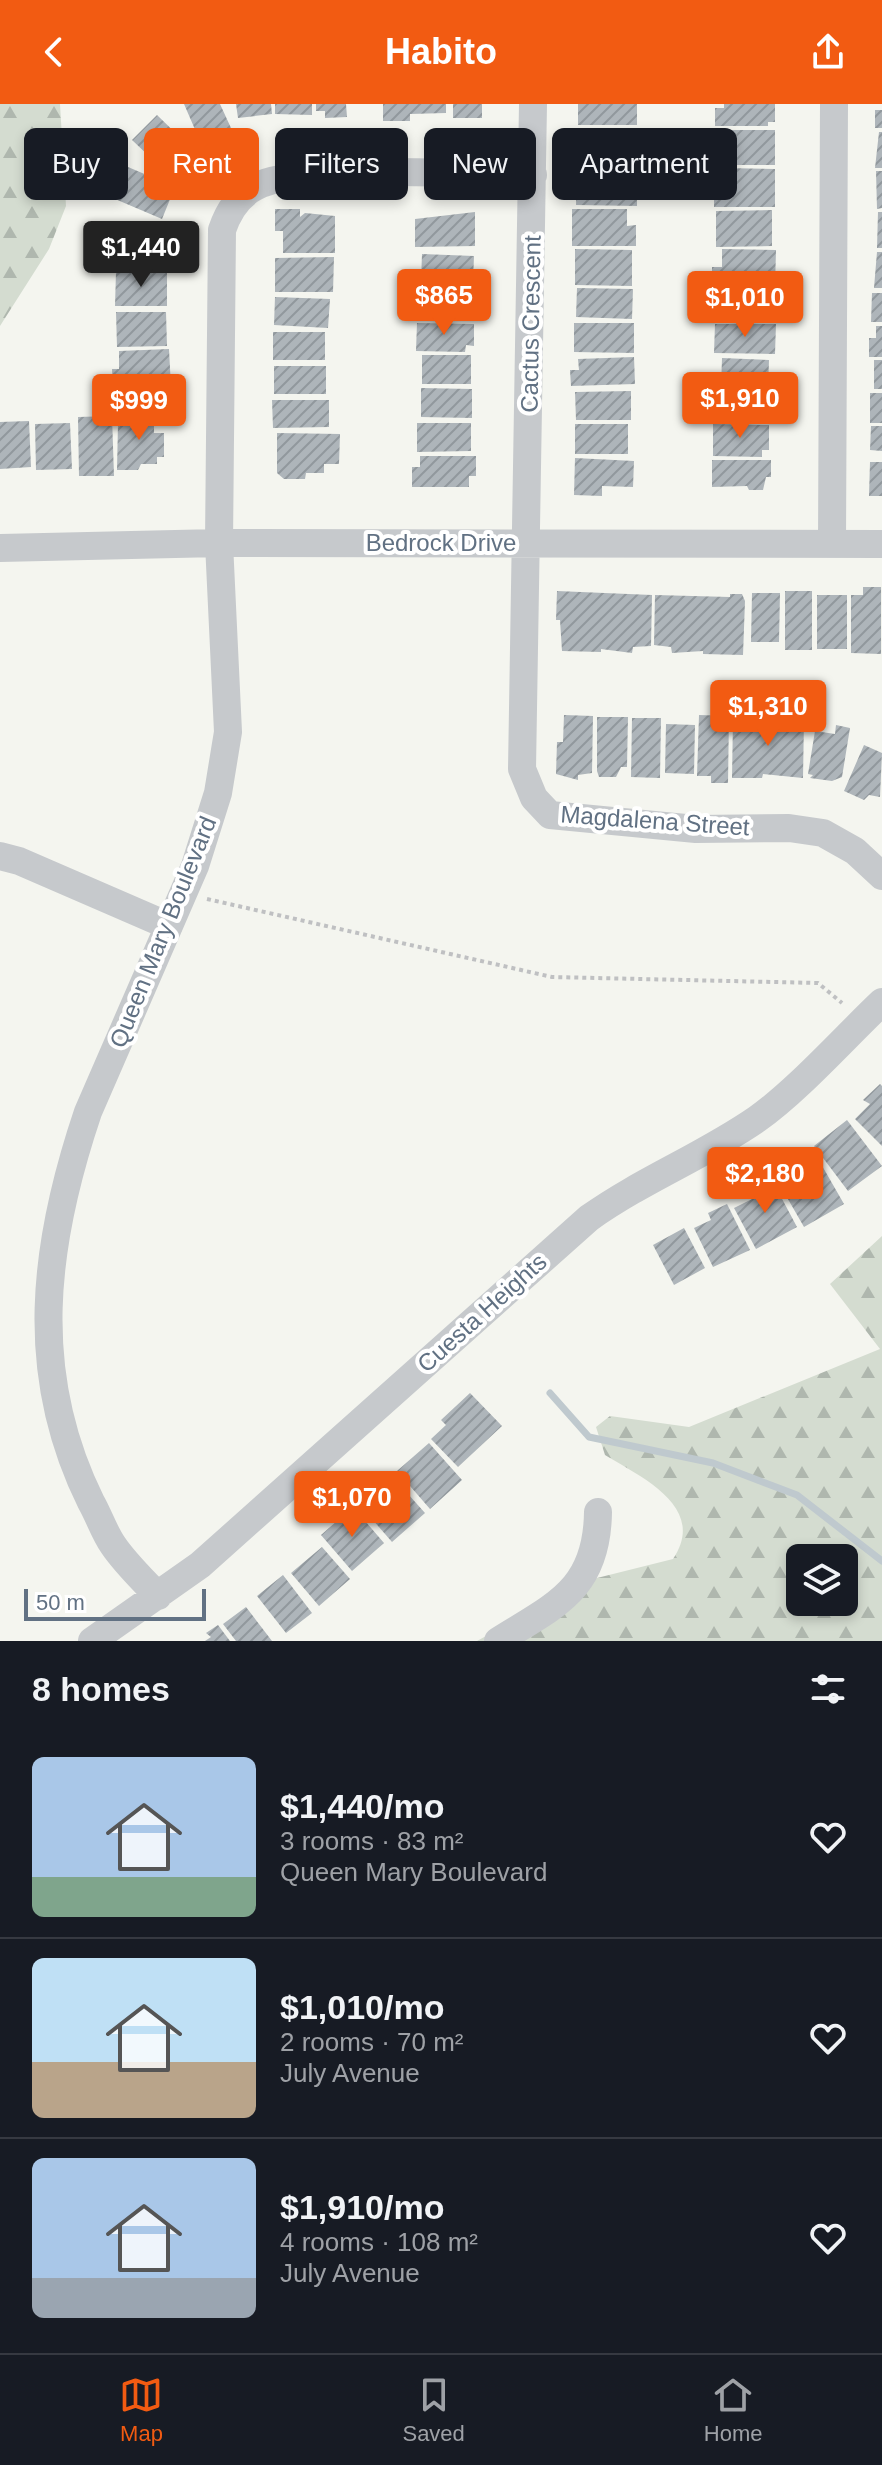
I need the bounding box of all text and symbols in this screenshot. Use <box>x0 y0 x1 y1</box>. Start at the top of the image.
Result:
icon: back <box>32 30 76 74</box>
icon: share <box>806 30 850 74</box>
text: Habito <box>385 31 497 72</box>
chip: Buy <box>24 128 128 200</box>
chip: Rent <box>144 128 259 200</box>
chip: Filters <box>275 128 408 200</box>
chip: New <box>424 128 536 200</box>
chip: Apartment <box>552 128 737 200</box>
pin: $1,440 <box>76 221 206 289</box>
text: $1,440 <box>101 232 181 262</box>
street label: Cactus Crescent <box>515 235 546 413</box>
pin: $865 <box>397 269 491 337</box>
pin: $1,010 <box>680 271 810 339</box>
text: $865 <box>415 280 473 310</box>
text: $1,010 <box>705 282 785 312</box>
pin: $1,910 <box>675 372 805 440</box>
pin: $999 <box>92 374 186 442</box>
text: $1,910 <box>700 383 780 413</box>
text: $999 <box>110 385 168 415</box>
street label: Bedrock Drive <box>366 529 516 556</box>
pin: $1,310 <box>703 680 833 748</box>
text: $1,310 <box>728 691 808 721</box>
street label: Magdalena Street <box>560 800 751 841</box>
street label: Queen Mary Boulevard <box>104 812 221 1051</box>
pin: $2,180 <box>700 1147 830 1215</box>
text: $2,180 <box>725 1158 805 1188</box>
street label: Cuesta Heights <box>412 1248 552 1378</box>
pin: $1,070 <box>287 1471 417 1539</box>
text: $1,070 <box>312 1482 392 1512</box>
map controls <box>786 1544 858 1616</box>
button: layers <box>786 1544 858 1616</box>
scale bar <box>24 1585 206 1621</box>
text: 50 m <box>36 1590 85 1615</box>
icon: filters <box>806 1667 850 1711</box>
text: 8 homes <box>32 1670 170 1708</box>
text: $1,440/mo <box>280 1787 444 1825</box>
icon: home <box>96 1789 192 1885</box>
icon: heart <box>806 1815 850 1859</box>
text: 3 rooms · 83 m² <box>280 1826 464 1856</box>
text: Queen Mary Boulevard <box>280 1857 547 1887</box>
text: $1,010/mo <box>280 1988 444 2026</box>
icon: home <box>96 1990 192 2086</box>
icon: heart <box>806 2016 850 2060</box>
text: 2 rooms · 70 m² <box>280 2027 464 2057</box>
text: July Avenue <box>280 2058 420 2088</box>
text: $1,910/mo <box>280 2188 444 2226</box>
icon: home <box>96 2190 192 2286</box>
icon: heart <box>806 2216 850 2260</box>
text: 4 rooms · 108 m² <box>280 2227 478 2257</box>
text: July Avenue <box>280 2258 420 2288</box>
tab: Map <box>119 2373 163 2447</box>
tab: Saved <box>402 2373 465 2447</box>
tab: Home <box>704 2373 763 2447</box>

